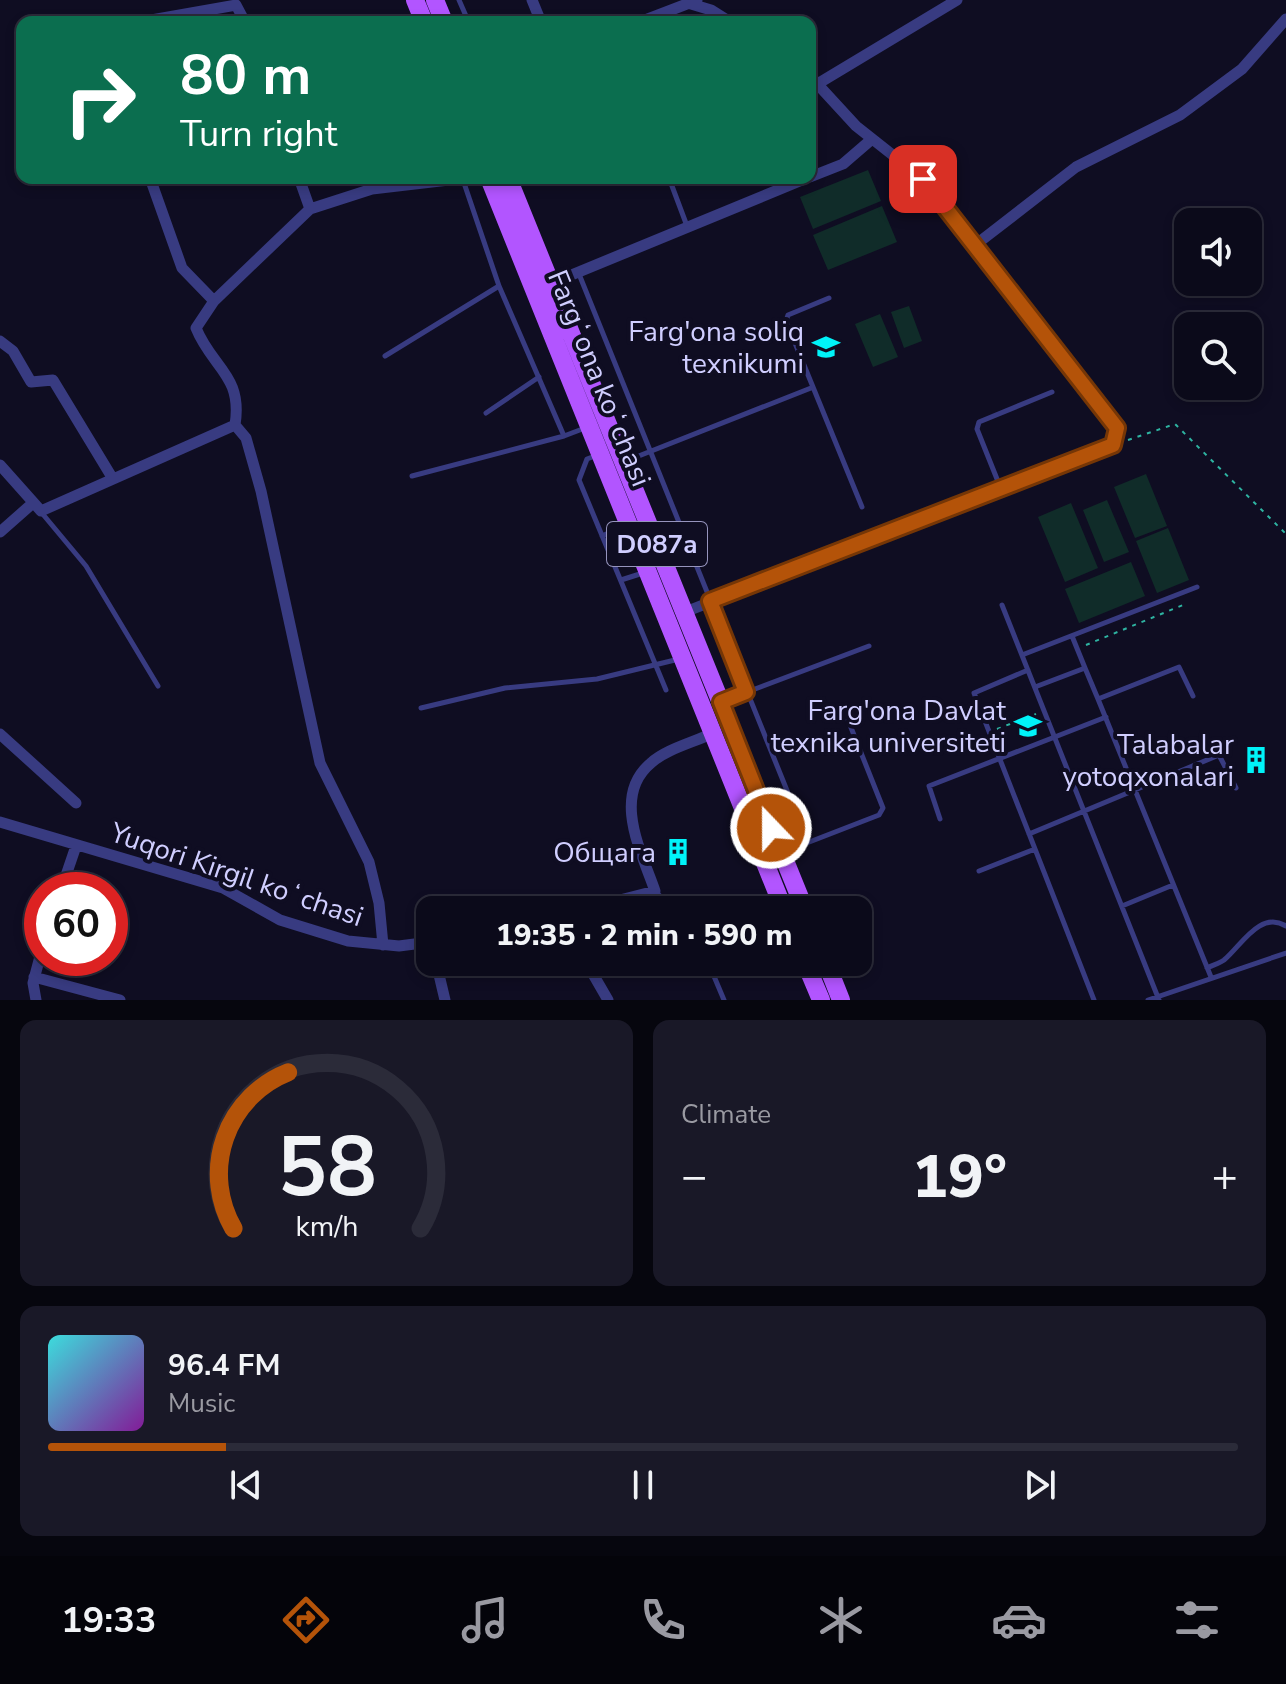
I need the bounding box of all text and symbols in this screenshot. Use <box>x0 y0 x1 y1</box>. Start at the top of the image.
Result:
text: 80 m <box>180 37 311 114</box>
icon: right <box>48 48 152 152</box>
text: Turn right <box>180 110 337 159</box>
pin <box>889 145 957 213</box>
icon: arrive <box>901 157 945 201</box>
map controls <box>1174 208 1262 400</box>
button: sound <box>1174 208 1262 296</box>
street label: Fargʻona koʻchasi <box>538 265 660 492</box>
button: search <box>1174 312 1262 400</box>
place label: Farg'ona soliq texnikumi <box>628 313 804 383</box>
school or university icon: Farg'ona soliq texnikumi <box>811 332 841 362</box>
road number: D087a <box>607 522 707 566</box>
place label: Farg'ona Davlat texnika universiteti <box>771 692 1006 762</box>
school or university icon: Farg'ona Davlat texnika universiteti <box>1013 711 1043 741</box>
place label: Talabalar yotoqxonalari <box>1062 726 1234 796</box>
building icon: Talabalar yotoqxonalari <box>1241 745 1271 775</box>
position arrow <box>729 786 813 870</box>
street label: Yuqori Kirgil koʻchasi <box>104 814 368 936</box>
place label: Общага <box>553 834 656 872</box>
building icon: Общага <box>663 837 693 867</box>
speed limit sign: 60 <box>24 872 128 976</box>
text: 19:35 · 2 min · 590 m <box>496 915 792 956</box>
text: Climate <box>681 1097 771 1132</box>
text: 58 <box>277 1111 376 1224</box>
text: 19° <box>912 1136 1007 1218</box>
text: − <box>681 1147 707 1207</box>
text: + <box>1212 1147 1238 1207</box>
text: km/h <box>295 1207 358 1246</box>
text: 96.4 FM <box>168 1345 280 1386</box>
text: Music <box>168 1386 235 1421</box>
icon: previous <box>224 1463 268 1507</box>
icon: pause <box>621 1463 665 1507</box>
icon: next <box>1018 1463 1062 1507</box>
icon: directions <box>278 1592 334 1648</box>
icon: music <box>457 1592 513 1648</box>
icon: phone <box>635 1592 691 1648</box>
icon: climate <box>813 1592 869 1648</box>
icon: car <box>991 1592 1047 1648</box>
icon: filters <box>1169 1592 1225 1648</box>
text: 19:33 <box>61 1596 156 1645</box>

